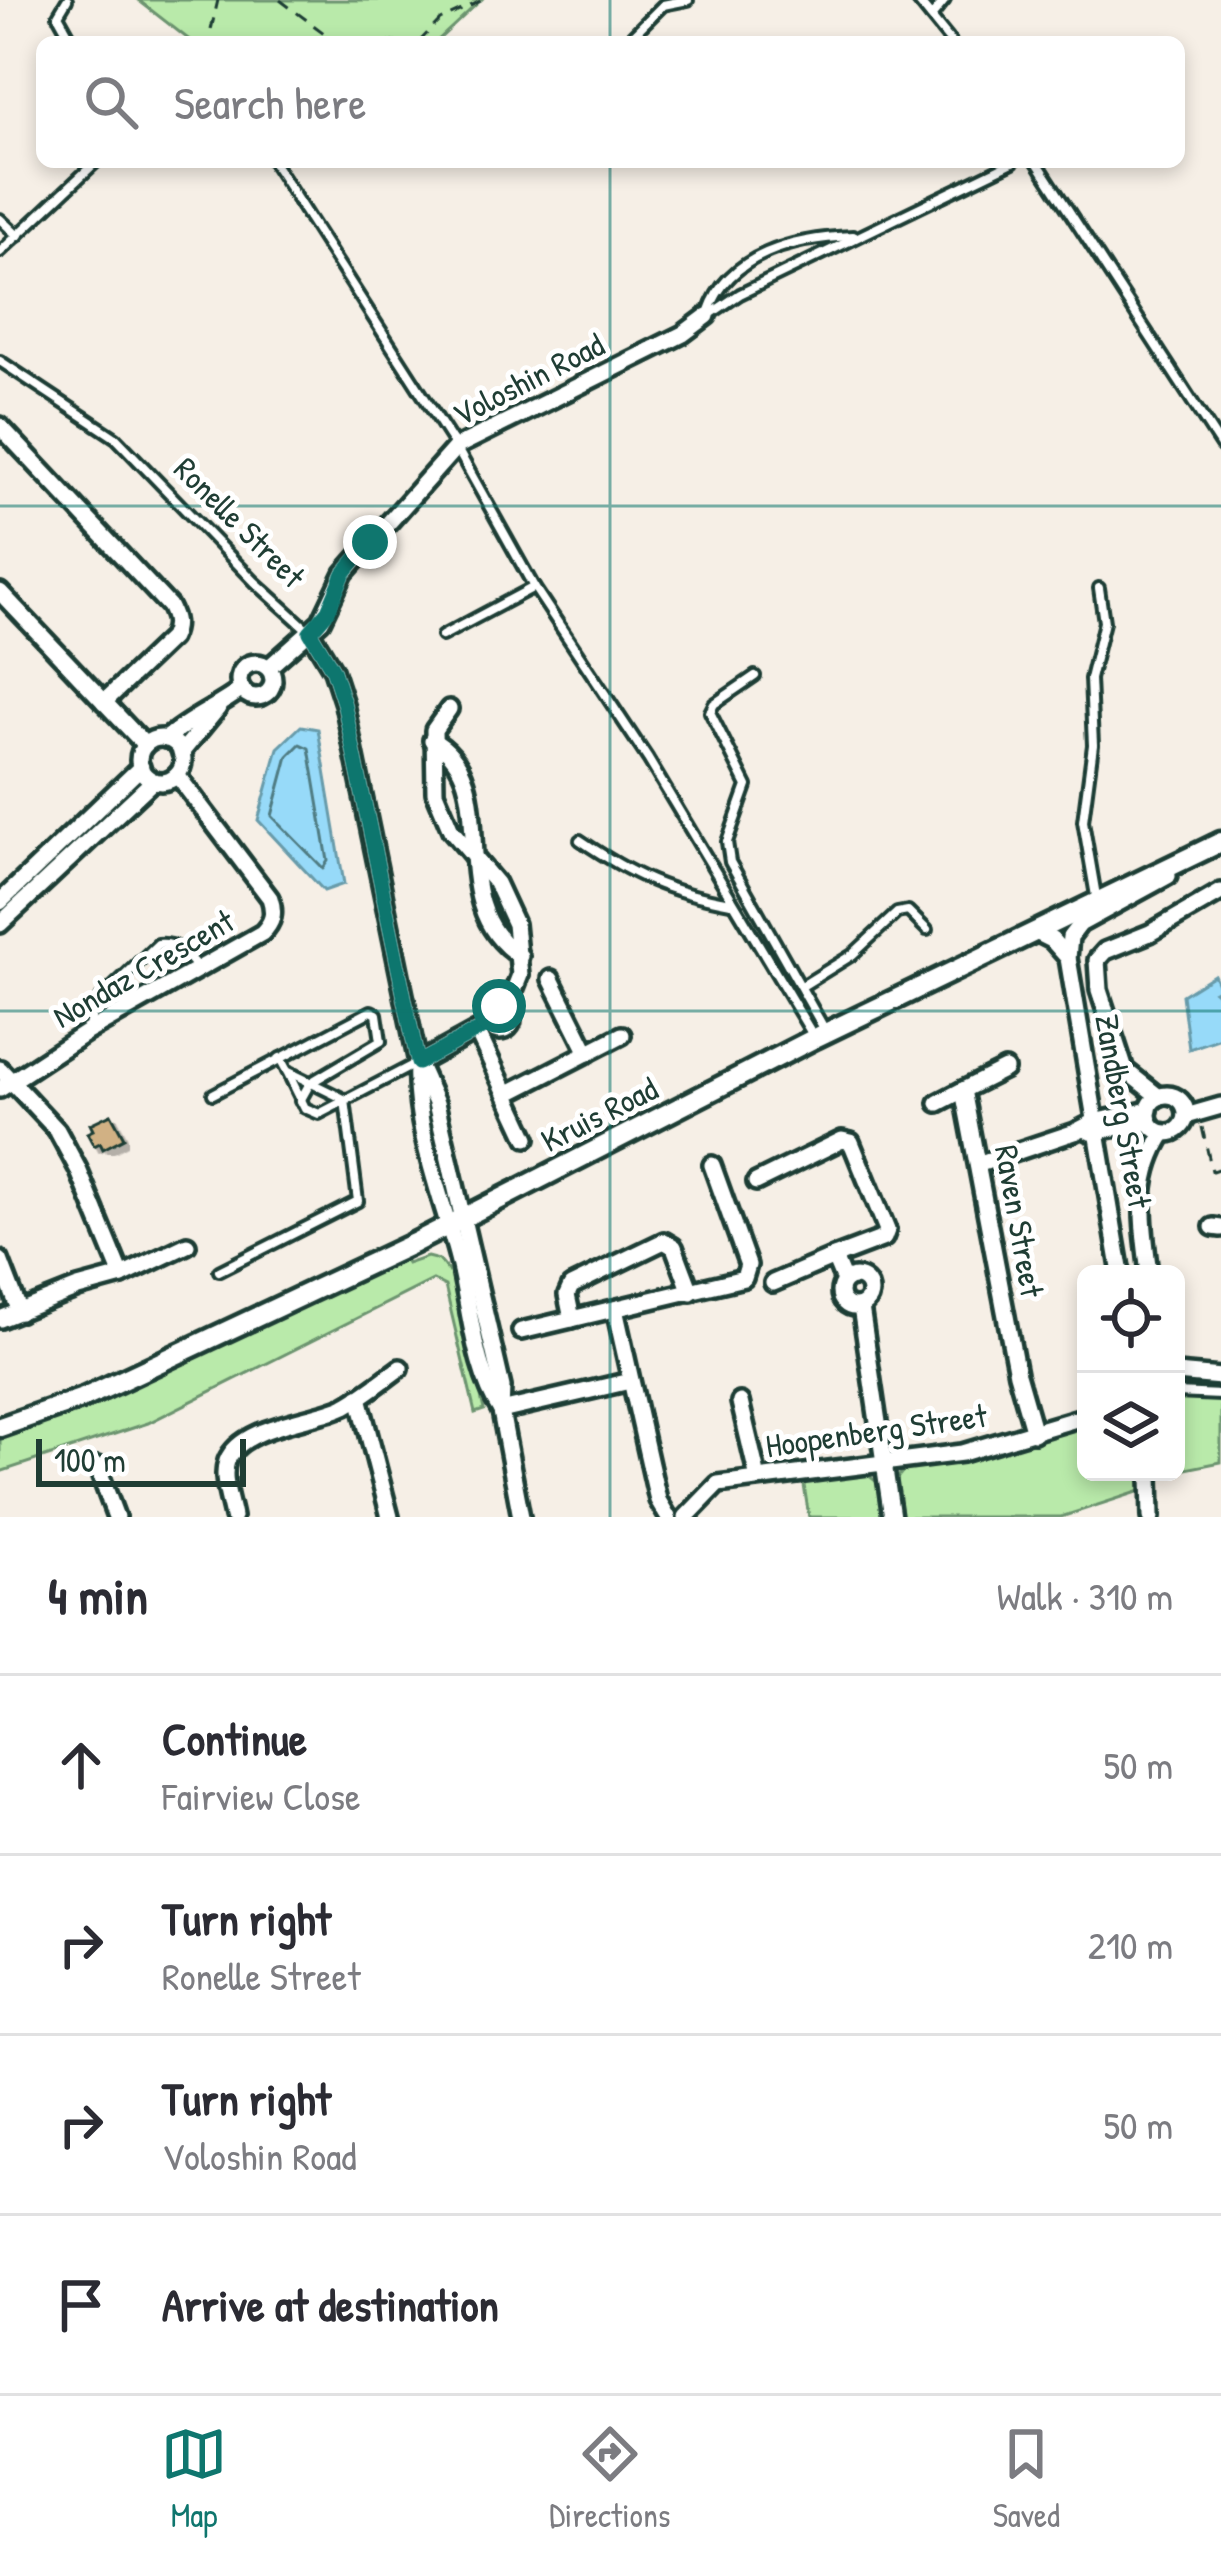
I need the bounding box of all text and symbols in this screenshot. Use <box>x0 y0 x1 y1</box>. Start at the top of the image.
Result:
search box <box>36 36 1185 168</box>
icon: search <box>78 69 144 135</box>
text: Search here <box>174 72 366 133</box>
street label: Voloshin Road <box>445 322 611 436</box>
street label: Ronelle Street <box>165 447 315 597</box>
route end <box>343 515 397 569</box>
street label: Nondaz Crescent <box>44 898 242 1038</box>
route start <box>472 979 526 1033</box>
street label: Zandberg Street <box>1084 1011 1163 1212</box>
street label: Kruis Road <box>533 1066 665 1162</box>
street label: Raven Street <box>985 1142 1055 1301</box>
map controls <box>1077 1265 1185 1481</box>
button: locate <box>1077 1265 1185 1373</box>
button: layers <box>1077 1373 1185 1481</box>
street label: Hoopenberg Street <box>763 1393 990 1468</box>
scale bar <box>36 1433 246 1486</box>
text: 100 m <box>54 1438 126 1482</box>
text: 4 min <box>48 1561 148 1630</box>
text: Walk · 310 m <box>997 1569 1173 1622</box>
text: Continue <box>162 1708 307 1769</box>
icon: ahead <box>48 1732 114 1798</box>
text: 50 m <box>1104 1738 1173 1791</box>
text: Fairview Close <box>162 1769 361 1822</box>
text: Turn right <box>162 1888 331 1949</box>
icon: right <box>48 1912 114 1978</box>
text: 210 m <box>1088 1918 1173 1971</box>
text: Ronelle Street <box>162 1949 361 2002</box>
text: Turn right <box>162 2068 331 2129</box>
icon: right <box>48 2092 114 2158</box>
text: 50 m <box>1104 2098 1173 2151</box>
text: Voloshin Road <box>162 2129 356 2182</box>
icon: arrive <box>48 2272 114 2338</box>
text: Arrive at destination <box>162 2274 499 2335</box>
tab: Map <box>161 2421 227 2537</box>
tab: Directions <box>549 2421 671 2537</box>
tab: Saved <box>993 2421 1060 2537</box>

